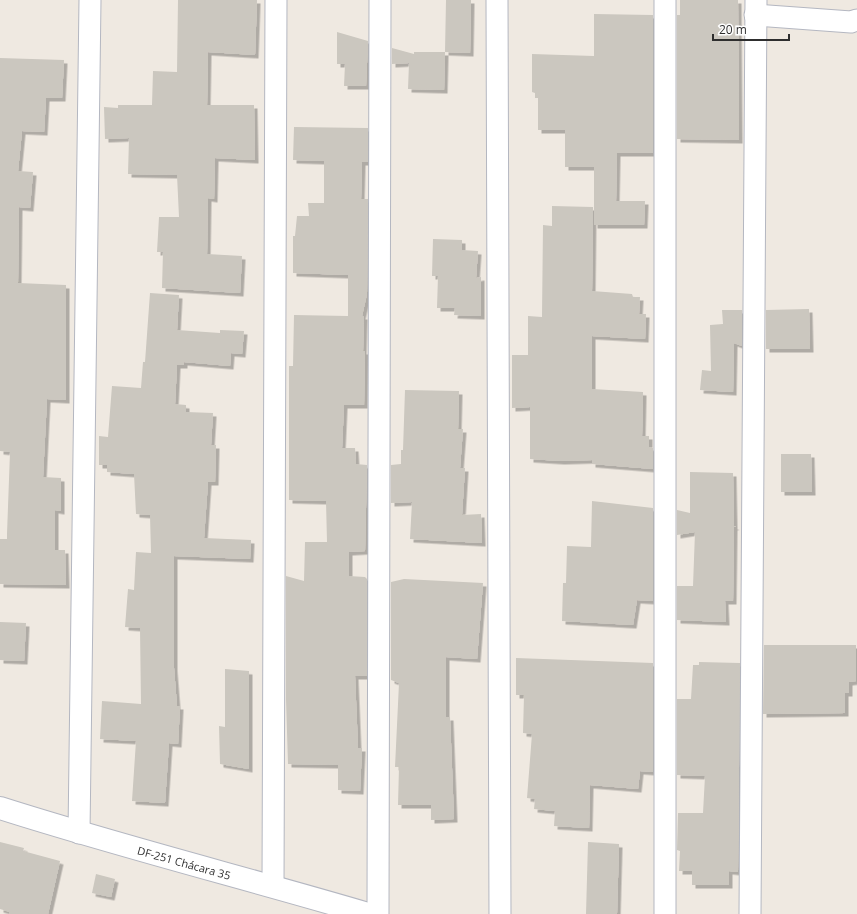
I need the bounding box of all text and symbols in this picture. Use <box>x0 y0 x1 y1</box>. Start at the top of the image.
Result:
scale bar <box>713 16 789 42</box>
text: 20 m <box>719 21 747 38</box>
street label: DF-251 Chácara 35 <box>136 842 233 882</box>

